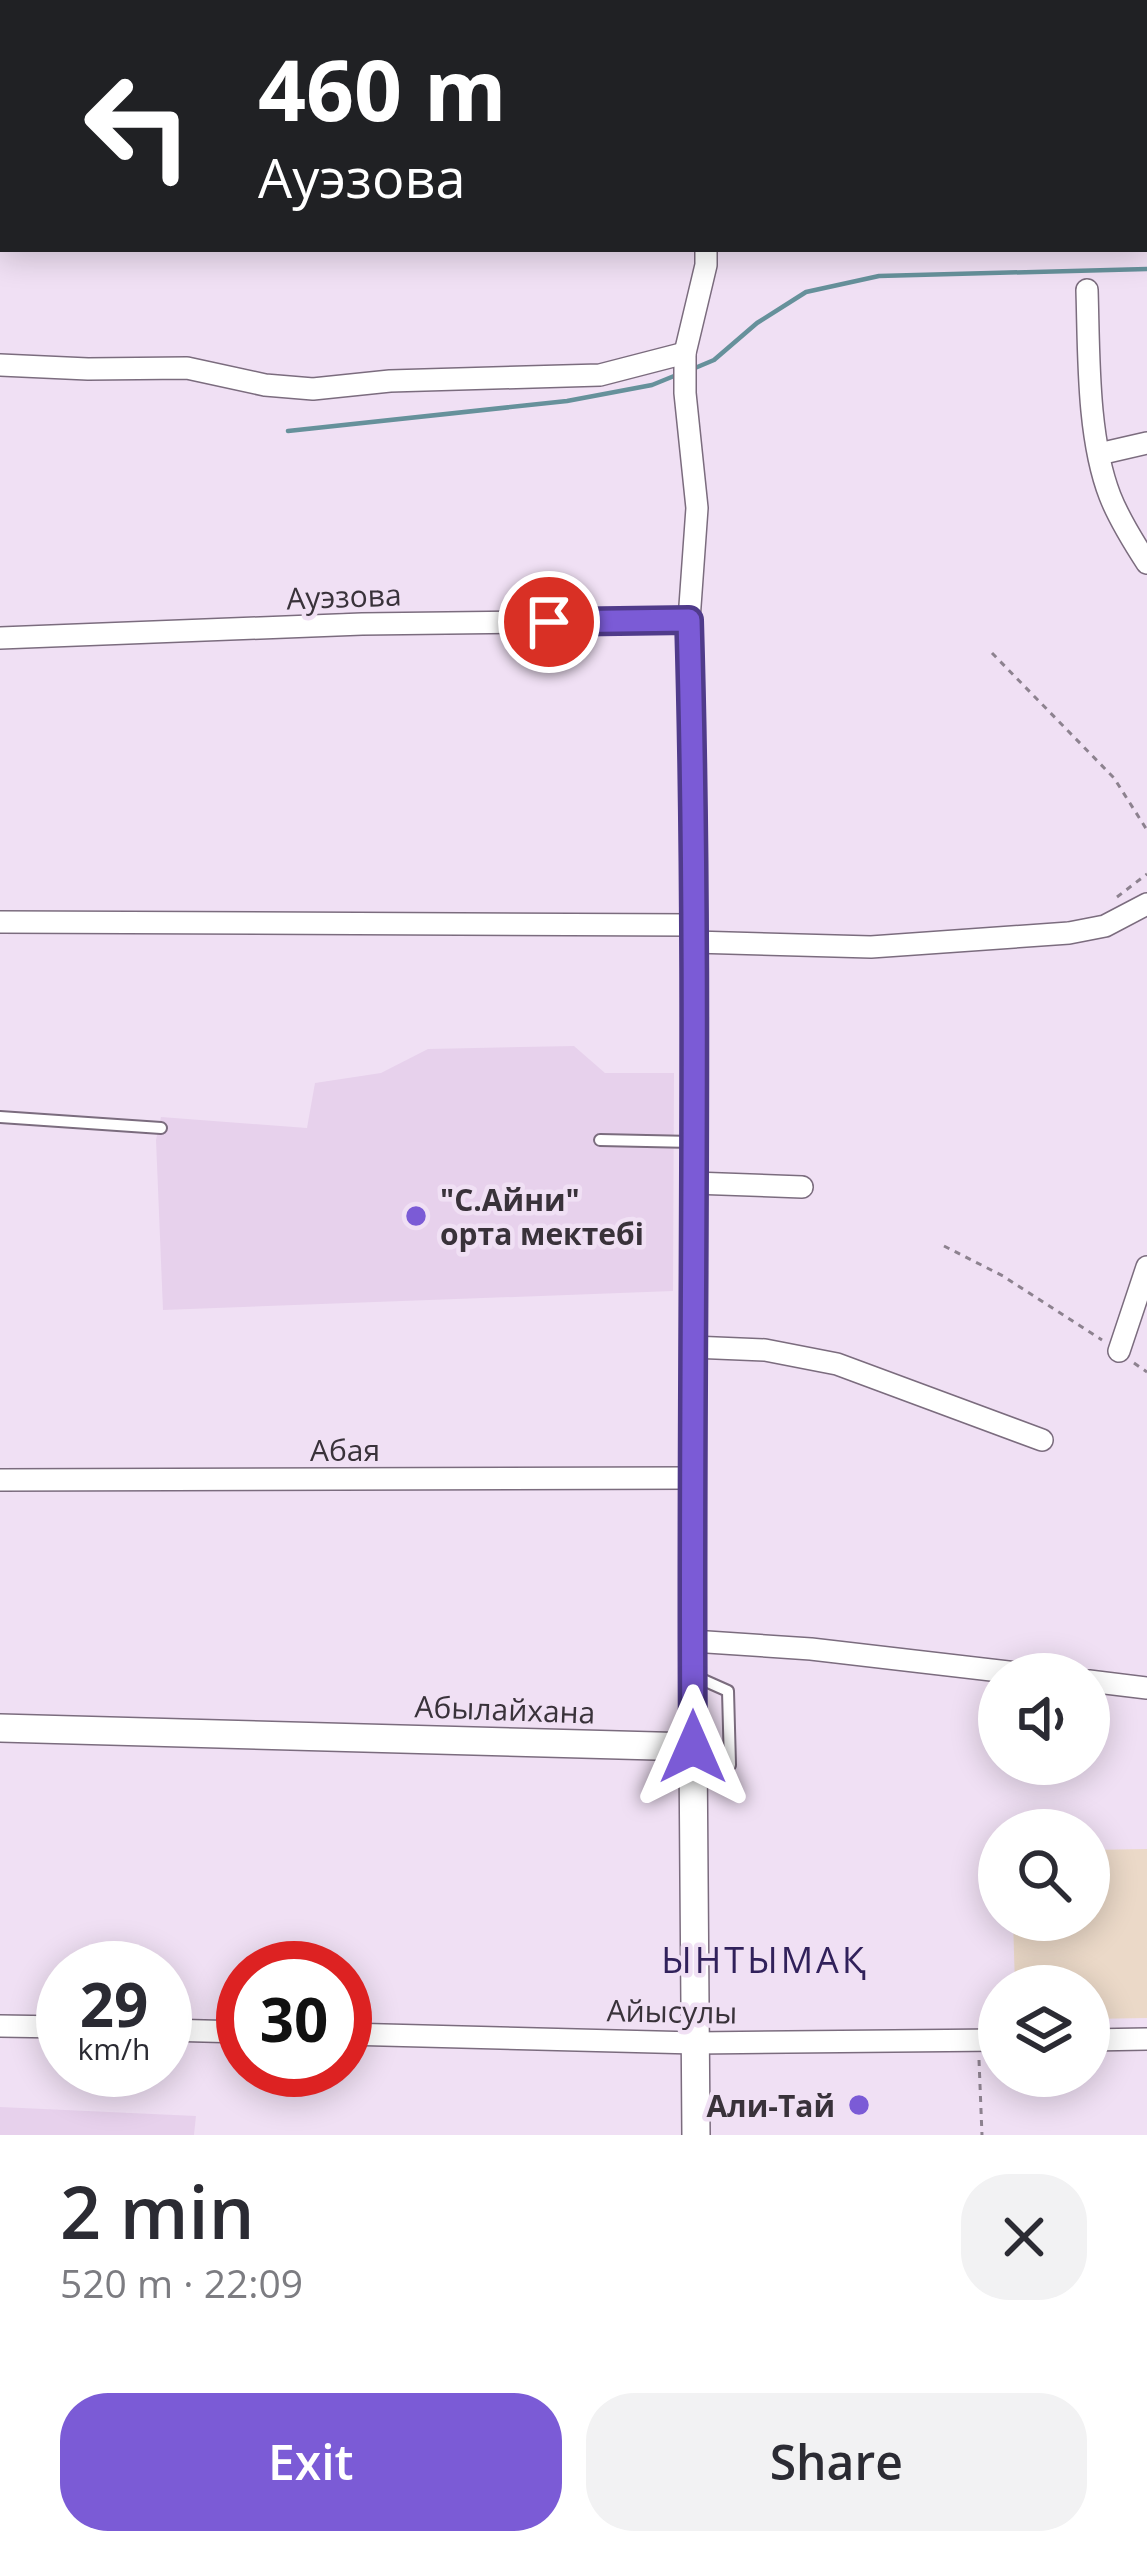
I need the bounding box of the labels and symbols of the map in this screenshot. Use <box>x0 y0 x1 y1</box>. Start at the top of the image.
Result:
pin <box>498 571 600 673</box>
street label: Ауэзова <box>286 574 402 618</box>
place label: "С.Айни" орта мектебі <box>440 1179 644 1254</box>
marker: "С.Айни" орта мектебі <box>403 1203 429 1229</box>
street label: Абая <box>310 1429 380 1470</box>
position arrow <box>630 1684 756 1810</box>
street label: Абылайхана <box>414 1685 596 1733</box>
district label: ЫНТЫМАҚ <box>661 1935 869 1984</box>
speed limit sign: 30 <box>216 1941 372 2097</box>
street label: Айысулы <box>606 1989 738 2033</box>
place label: Али-Тай <box>707 2085 835 2126</box>
marker: Али-Тай <box>846 2092 872 2118</box>

